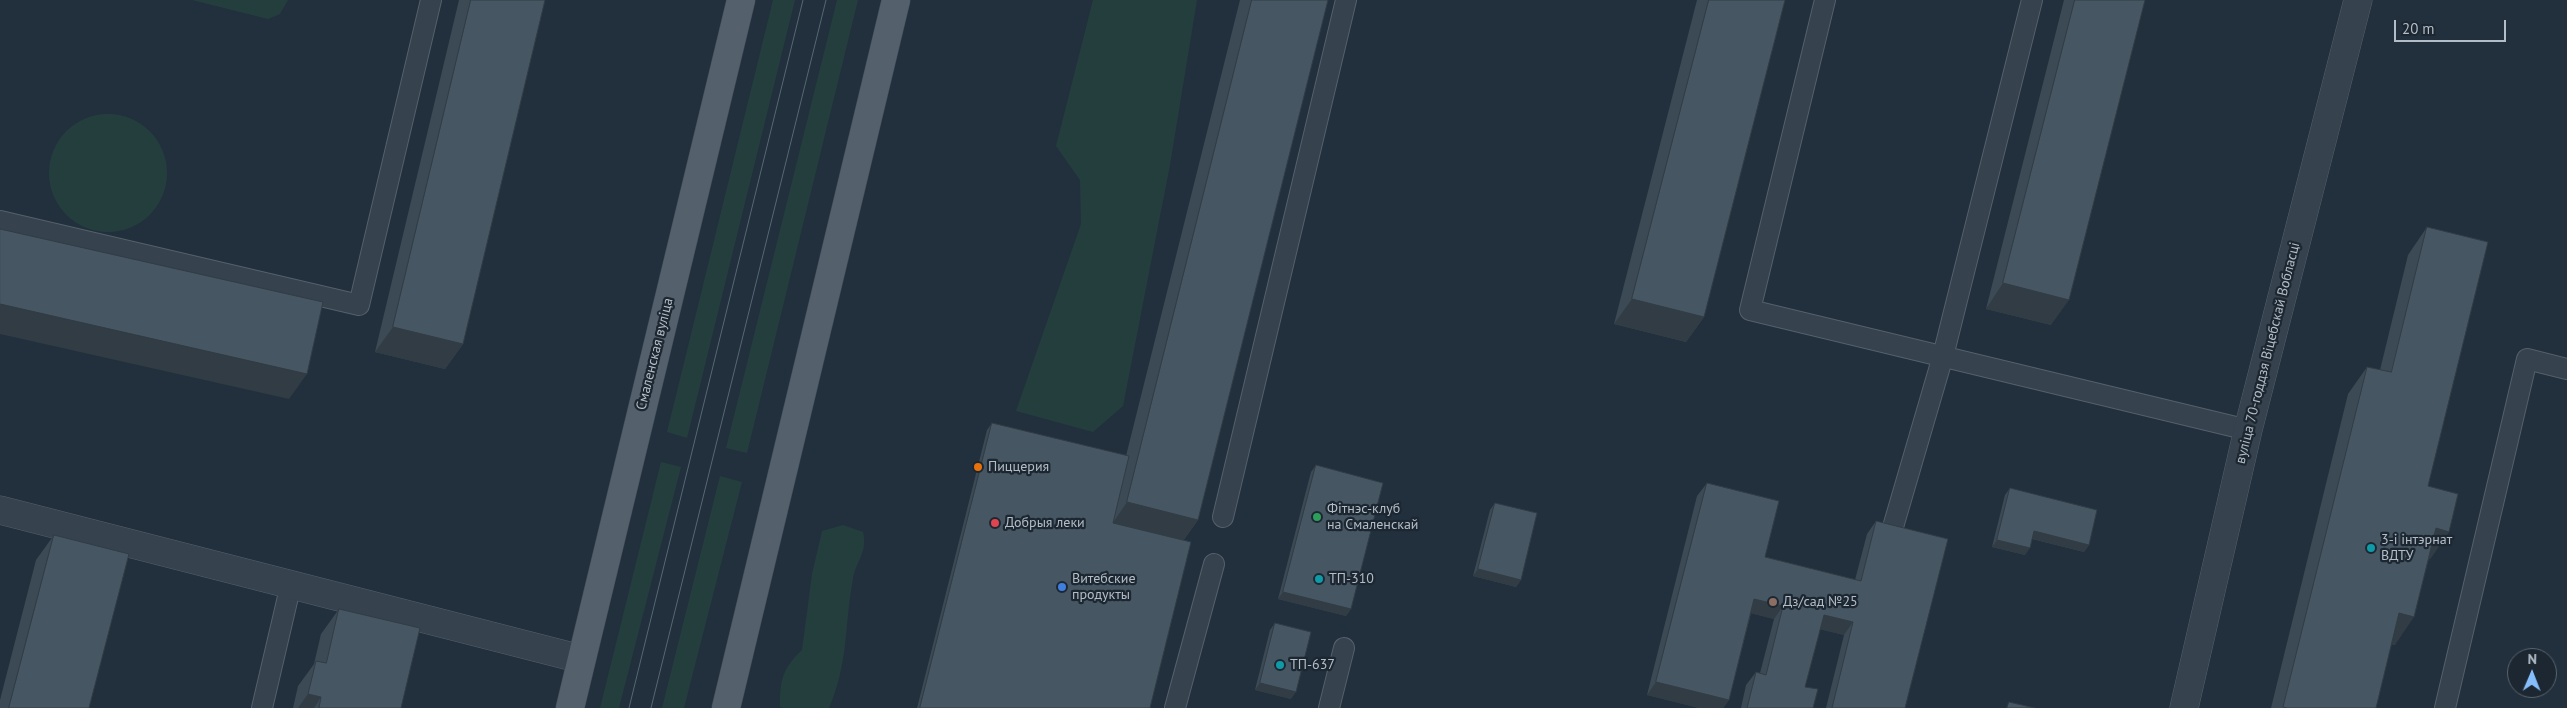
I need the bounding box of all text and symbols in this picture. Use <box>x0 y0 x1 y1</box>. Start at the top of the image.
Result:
scale bar <box>2397 10 2510 42</box>
text: 20 m <box>2402 19 2435 38</box>
street label: вуліца 70-годдзя Віцебскай Вобласці <box>2232 241 2304 465</box>
street label: Смаленская вуліца <box>633 296 677 412</box>
place label: Пиццерия <box>988 459 1049 475</box>
marker: Пиццерия <box>972 461 984 473</box>
place label: Фітнэс-клуб на Смаленскай <box>1327 501 1419 534</box>
marker: Фітнэс-клуб на Смаленскай <box>1311 511 1323 523</box>
place label: Добрыя леки <box>1005 515 1085 531</box>
marker: Добрыя леки <box>989 517 1001 529</box>
place label: 3-і інтэрнат ВДТУ <box>2381 532 2452 564</box>
marker: 3-і інтэрнат ВДТУ <box>2365 542 2377 554</box>
place label: Витебские продукты <box>1072 571 1136 604</box>
place label: ТП-310 <box>1329 571 1374 587</box>
marker: ТП-310 <box>1313 573 1325 585</box>
marker: Витебские продукты <box>1056 581 1068 593</box>
place label: Дз/сад №25 <box>1783 594 1858 610</box>
marker: Дз/сад №25 <box>1767 596 1779 608</box>
north arrow <box>2507 648 2557 698</box>
text: N <box>2527 650 2537 668</box>
place label: ТП-637 <box>1290 657 1335 673</box>
marker: ТП-637 <box>1274 659 1286 671</box>

